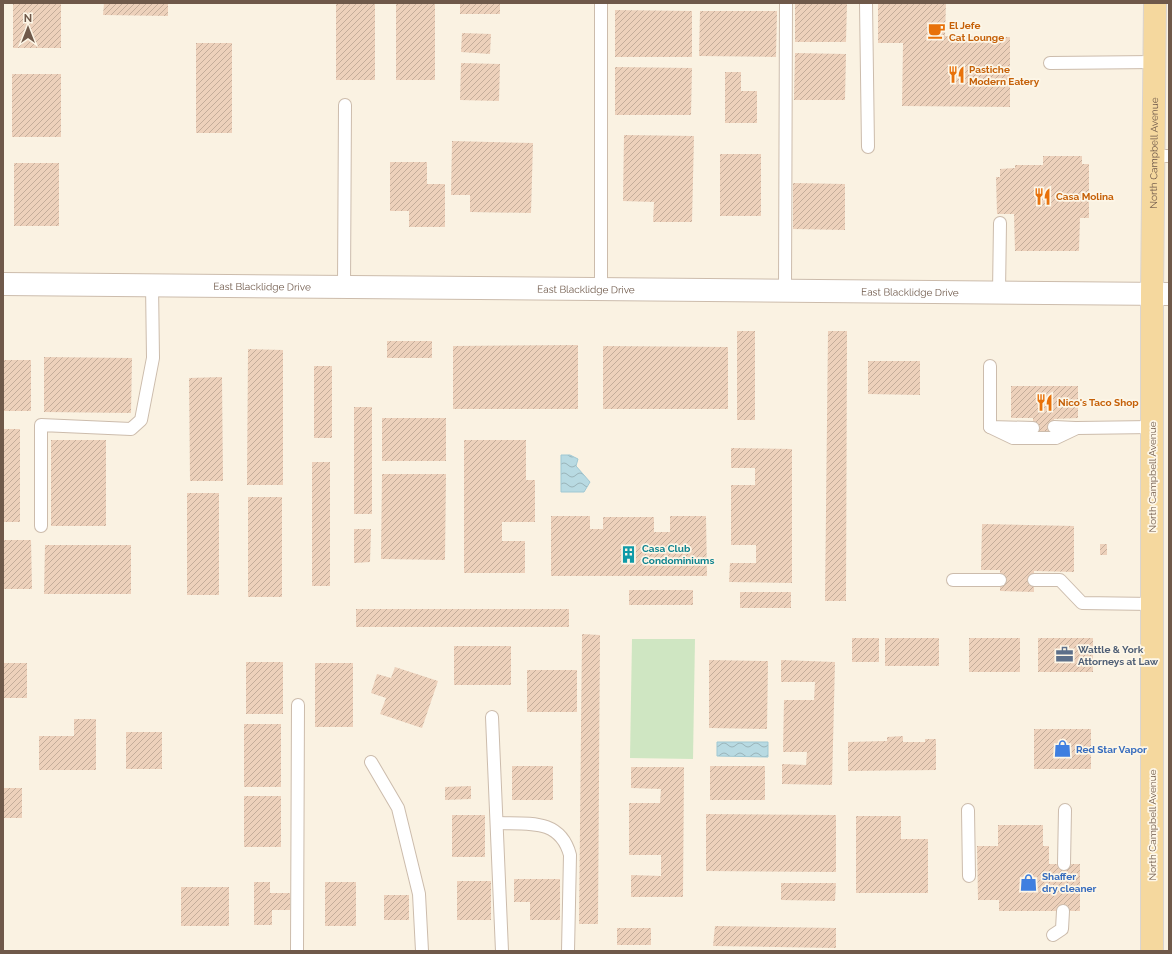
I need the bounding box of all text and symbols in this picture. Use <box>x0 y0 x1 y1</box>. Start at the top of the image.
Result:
north arrow <box>8 8 48 48</box>
text: N <box>24 12 32 25</box>
place label: El Jefe Cat Lounge <box>949 20 1004 43</box>
cafe icon: El Jefe Cat Lounge <box>926 21 946 41</box>
place label: Pastiche Modern Eatery <box>969 64 1040 87</box>
restaurant icon: Pastiche Modern Eatery <box>946 65 966 85</box>
street label: North Campbell Avenue <box>1148 97 1160 209</box>
restaurant icon: Casa Molina <box>1033 186 1053 206</box>
place label: Casa Molina <box>1056 191 1114 202</box>
street label: East Blacklidge Drive <box>213 281 311 293</box>
street label: East Blacklidge Drive <box>537 284 635 295</box>
street label: East Blacklidge Drive <box>861 286 959 298</box>
restaurant icon: Nico's Taco Shop <box>1035 392 1055 412</box>
place label: Nico's Taco Shop <box>1058 397 1139 408</box>
street label: North Campbell Avenue <box>1147 421 1158 533</box>
place label: Casa Club Condominiums <box>642 543 714 566</box>
building icon: Casa Club Condominiums <box>619 544 639 564</box>
place label: Wattle & York Attorneys at Law <box>1078 644 1159 667</box>
office icon: Wattle & York Attorneys at Law <box>1055 645 1075 665</box>
shop icon: Red Star Vapor <box>1053 739 1073 759</box>
place label: Red Star Vapor <box>1076 744 1147 755</box>
street label: North Campbell Avenue <box>1147 769 1158 881</box>
place label: Shaffer dry cleaner <box>1042 871 1097 894</box>
shop icon: Shaffer dry cleaner <box>1019 872 1039 892</box>

